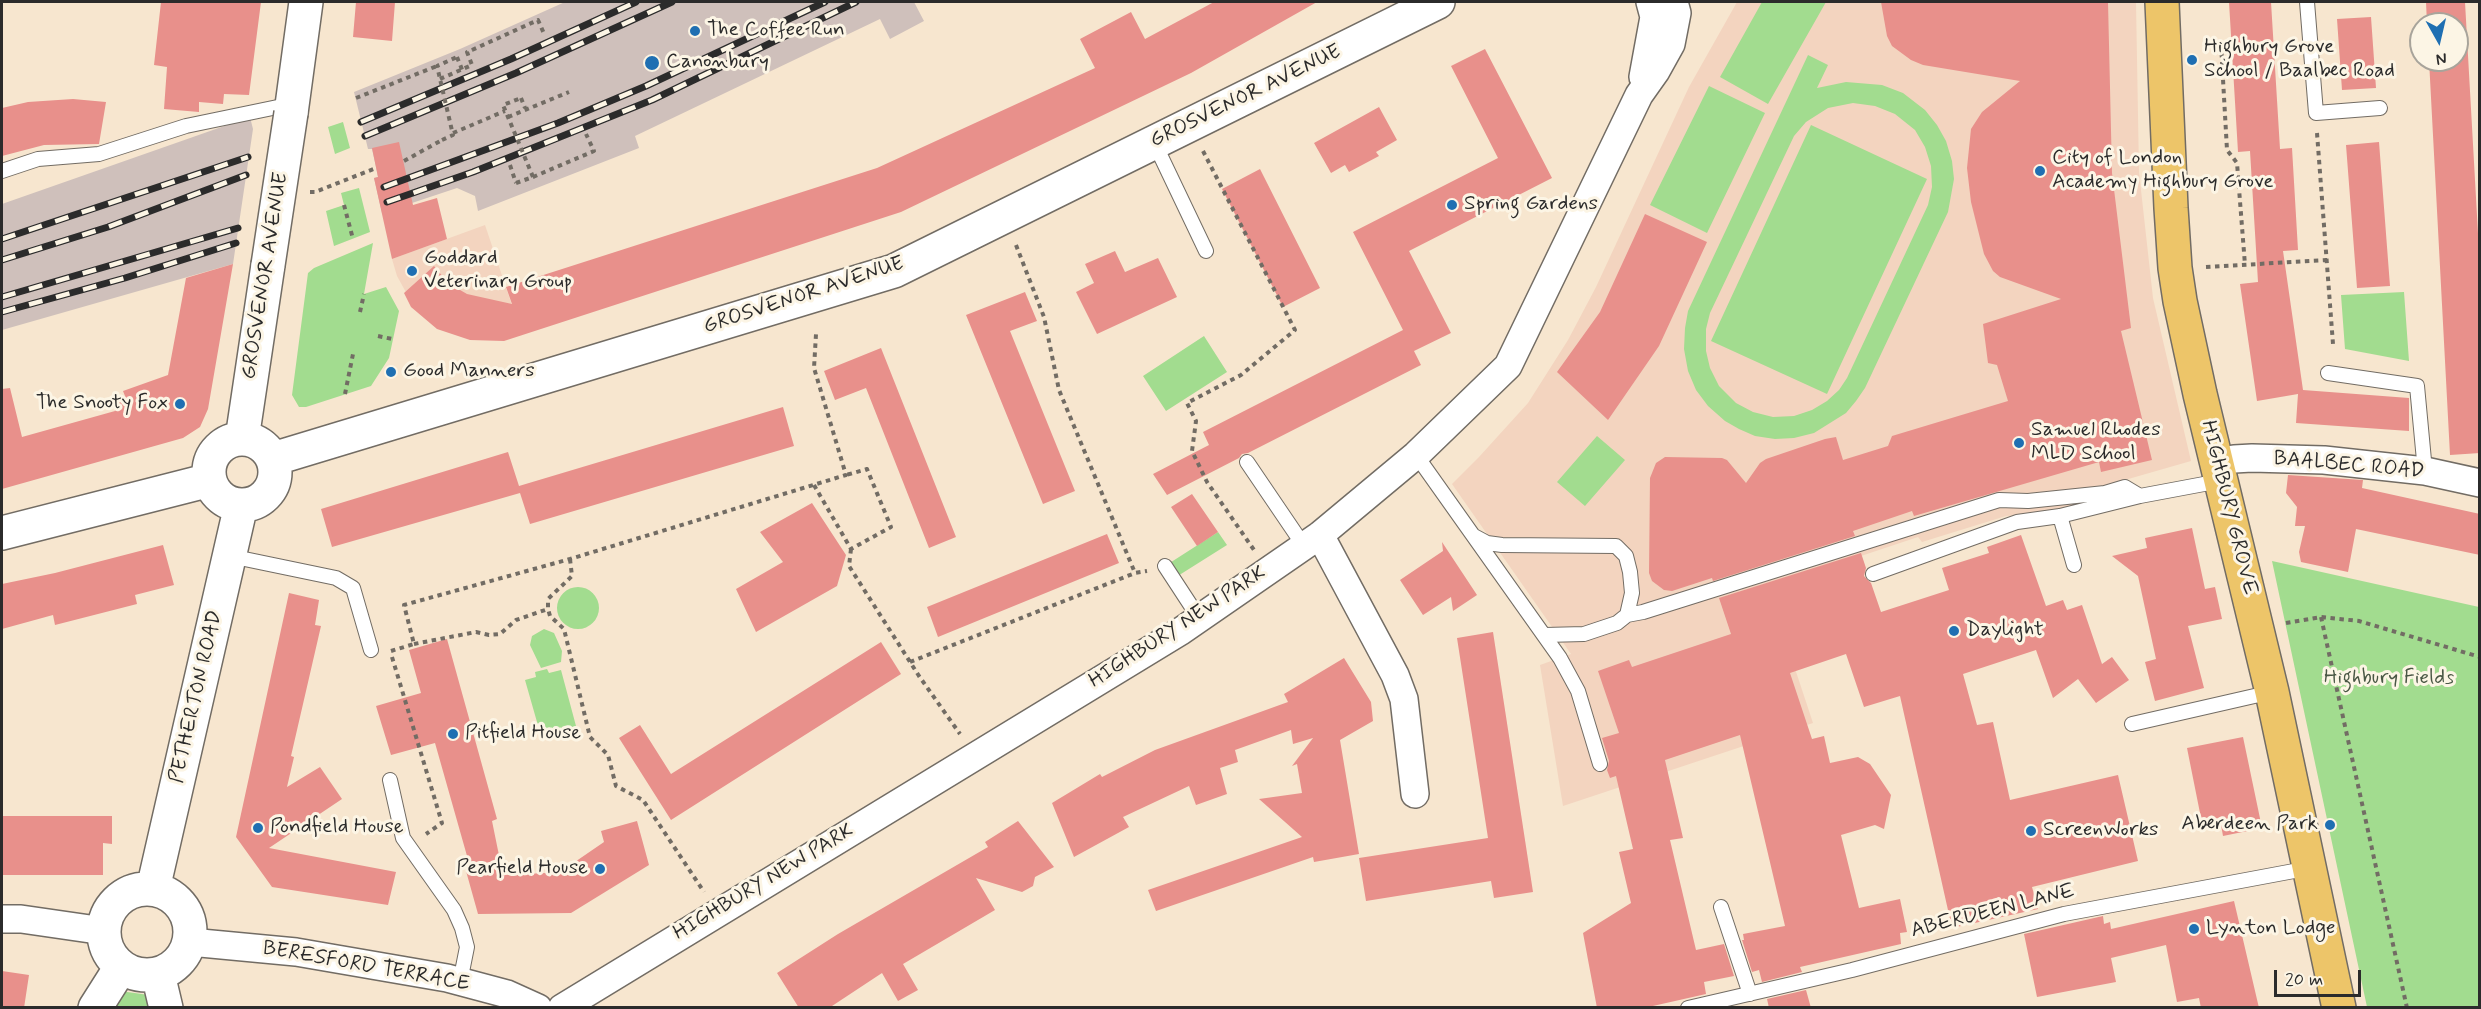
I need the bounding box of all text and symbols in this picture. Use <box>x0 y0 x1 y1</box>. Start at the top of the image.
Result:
north arrow <box>2409 12 2469 72</box>
place label: The Coffee Run <box>707 18 845 44</box>
marker: The Coffee Run <box>688 24 702 38</box>
place label: Highbury Grove School / Baalbec Road <box>2204 35 2395 85</box>
street label: GROSVENOR AVENUE <box>1146 40 1346 154</box>
text: N <box>2435 47 2448 69</box>
place label: Canonbury <box>666 50 769 76</box>
marker: Highbury Grove School / Baalbec Road <box>2185 53 2199 67</box>
marker: Canonbury <box>643 54 661 72</box>
place label: City of London Academy Highbury Grove <box>2052 146 2274 196</box>
marker: City of London Academy Highbury Grove <box>2033 164 2047 178</box>
street label: GROSVENOR AVENUE <box>237 171 295 381</box>
place label: Spring Gardens <box>1464 192 1598 218</box>
marker: Spring Gardens <box>1445 198 1459 212</box>
place label: Goddard Veterinary Group <box>424 246 572 296</box>
street label: GROSVENOR AVENUE <box>701 252 907 340</box>
marker: Goddard Veterinary Group <box>405 264 419 278</box>
place label: Good Manners <box>403 359 535 385</box>
marker: Good Manners <box>384 365 398 379</box>
place label: The Snooty Fox <box>36 391 168 417</box>
marker: The Snooty Fox <box>173 397 187 411</box>
place label: Samuel Rhodes MLD School <box>2031 418 2161 468</box>
street label: HIGHBURY GROVE <box>2194 418 2262 598</box>
marker: Samuel Rhodes MLD School <box>2012 436 2026 450</box>
street label: BAALBEC ROAD <box>2273 447 2425 485</box>
street label: HIGHBURY NEW PARK <box>1085 561 1271 695</box>
street label: PETHERTON ROAD <box>165 608 229 786</box>
place label: Daylight <box>1966 618 2044 644</box>
marker: Daylight <box>1947 624 1961 638</box>
park label: Highbury Fields <box>2324 666 2454 692</box>
place label: Pitfield House <box>465 721 581 747</box>
marker: Pitfield House <box>446 727 460 741</box>
place label: Aberdeen Park <box>2181 812 2318 838</box>
place label: Pondfield House <box>270 815 404 841</box>
place label: ScreenWorks <box>2043 818 2158 844</box>
marker: Aberdeen Park <box>2323 818 2337 832</box>
street label: HIGHBURY NEW PARK <box>669 819 859 947</box>
marker: Pondfield House <box>251 821 265 835</box>
marker: ScreenWorks <box>2024 824 2038 838</box>
place label: Pearfield House <box>456 856 588 882</box>
marker: Pearfield House <box>593 862 607 876</box>
street label: ABERDEEN LANE <box>1908 879 2078 945</box>
place label: Lynton Lodge <box>2206 916 2336 942</box>
marker: Lynton Lodge <box>2187 922 2201 936</box>
street label: BERESFORD TERRACE <box>261 936 471 998</box>
scale bar <box>2277 958 2364 996</box>
text: 20 m <box>2285 968 2323 992</box>

